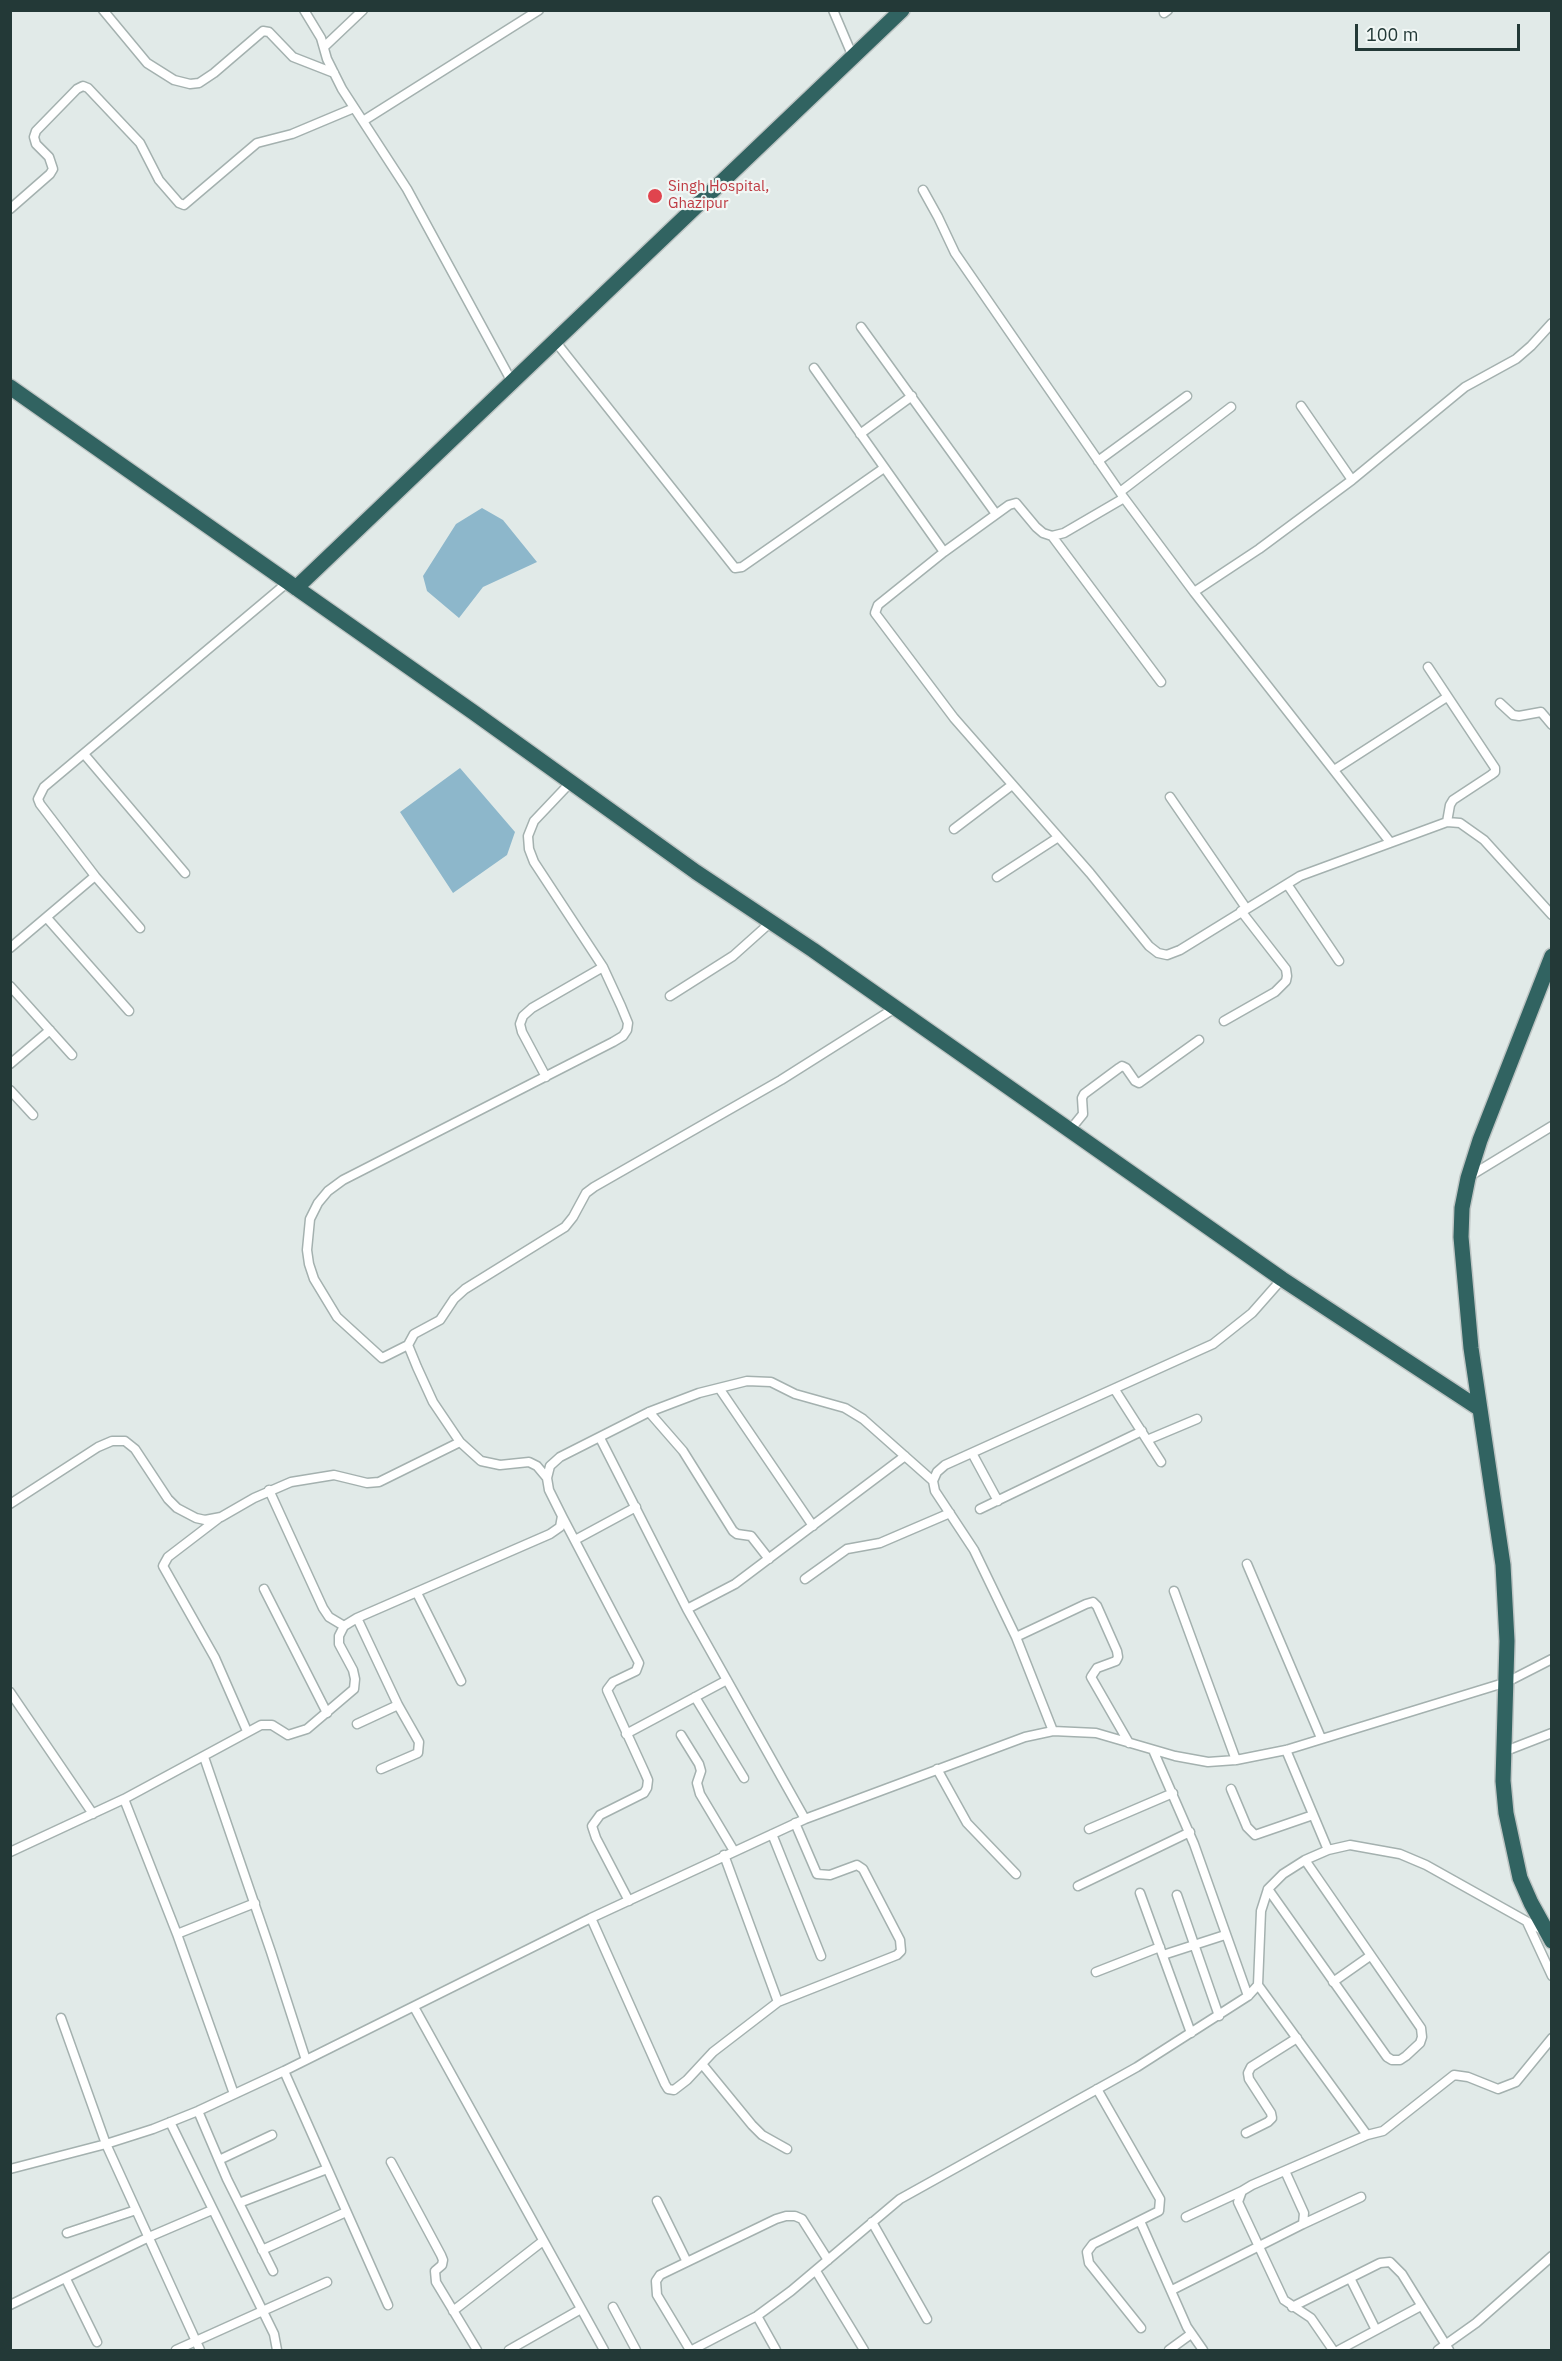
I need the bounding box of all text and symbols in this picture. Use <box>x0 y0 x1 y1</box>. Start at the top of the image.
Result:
scale bar <box>1358 12 1523 50</box>
text: 100 m <box>1366 23 1418 46</box>
place label: Singh Hospital, Ghazipur <box>668 178 769 213</box>
marker: Singh Hospital, Ghazipur <box>646 187 664 205</box>

